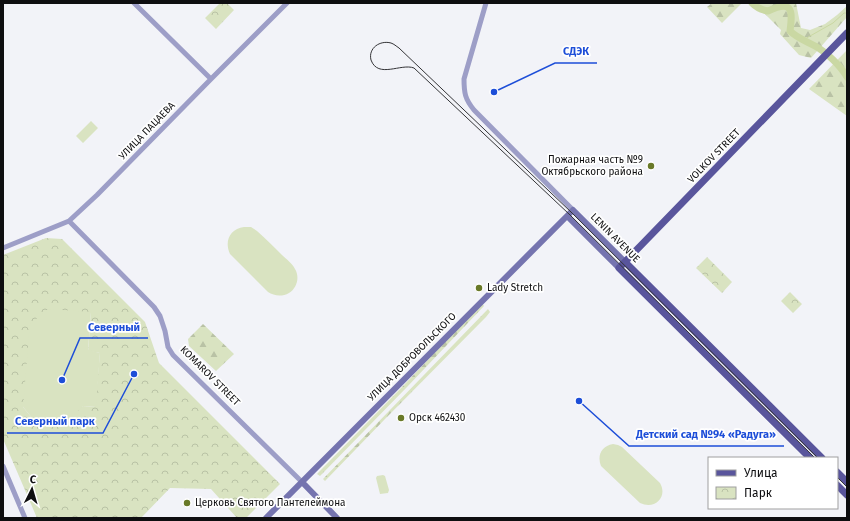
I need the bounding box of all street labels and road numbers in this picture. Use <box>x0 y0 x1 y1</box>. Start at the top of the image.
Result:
street label: УЛИЦА ПАЦАЕВА <box>116 99 178 162</box>
street label: VOLKOV STREET <box>685 126 743 186</box>
street label: LENIN AVENUE <box>588 211 642 265</box>
street label: УЛИЦА ДОБРОВОЛЬСКОГО <box>365 310 459 404</box>
street label: KOMAROV STREET <box>178 344 243 409</box>

